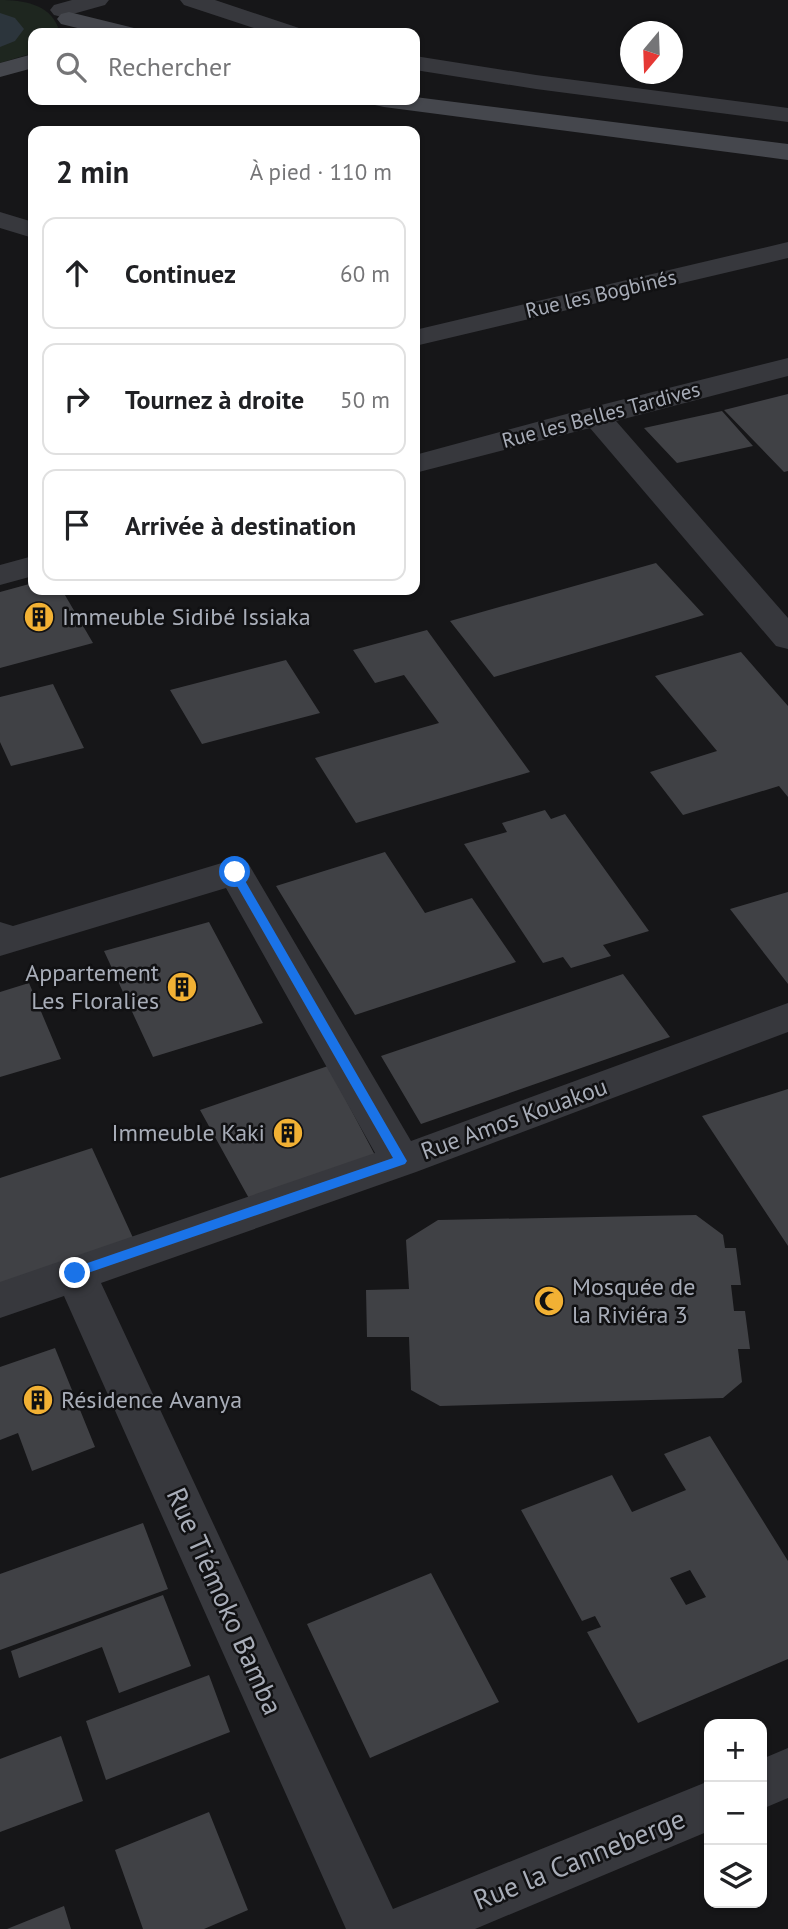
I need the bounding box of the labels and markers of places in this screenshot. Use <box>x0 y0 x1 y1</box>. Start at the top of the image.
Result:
building icon: Immeuble Sidibé Issiaka <box>22 600 56 634</box>
place label: Immeuble Sidibé Issiaka <box>62 601 311 632</box>
place label: Appartement Les Floralies <box>25 957 159 1016</box>
building icon: Appartement Les Floralies <box>165 970 199 1004</box>
building icon: Immeuble Kaki <box>271 1116 305 1150</box>
place label: Immeuble Kaki <box>112 1117 265 1148</box>
place label: Mosquée de la Riviéra 3 <box>572 1271 695 1330</box>
mosque icon: Mosquée de la Riviéra 3 <box>532 1284 566 1318</box>
building icon: Résidence Avanya <box>21 1383 55 1417</box>
place label: Résidence Avanya <box>61 1384 242 1415</box>

